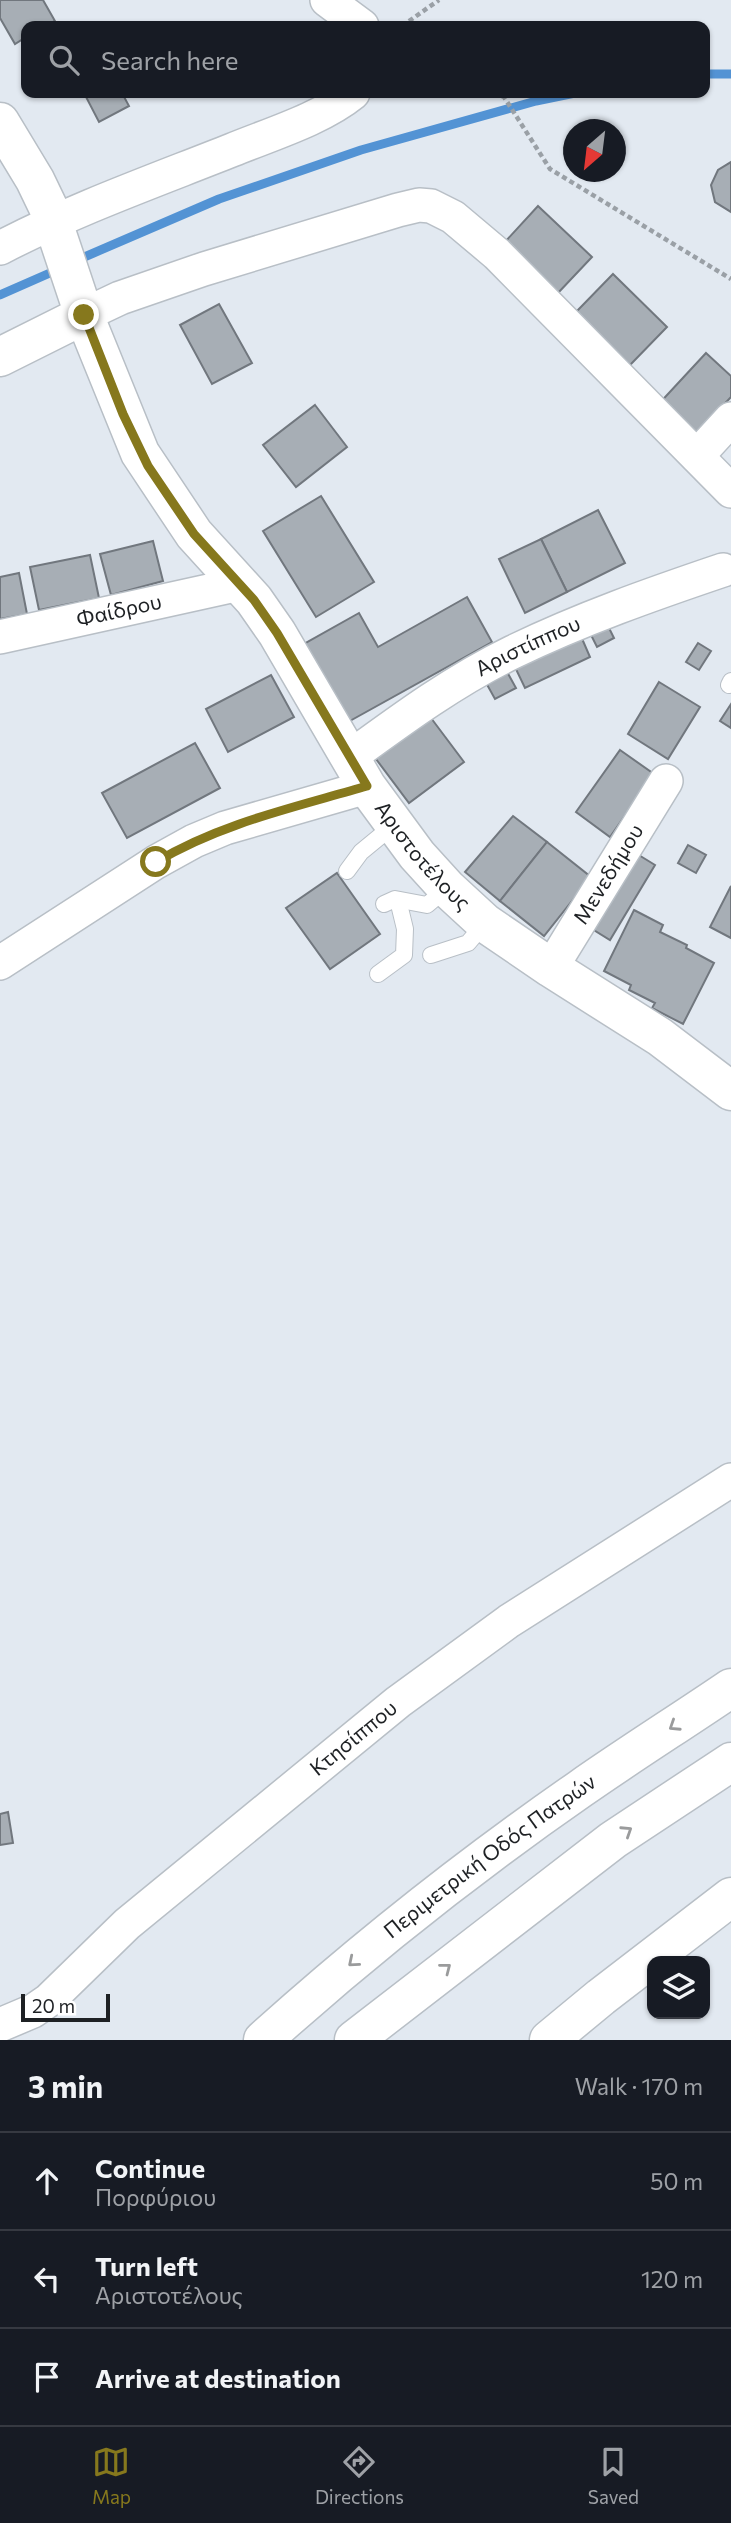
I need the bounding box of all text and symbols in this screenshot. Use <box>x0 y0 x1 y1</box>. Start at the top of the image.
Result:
search box <box>21 21 710 98</box>
icon: search <box>45 41 83 79</box>
text: Search here <box>101 44 239 75</box>
north arrow <box>563 119 626 182</box>
route end <box>68 299 99 330</box>
street label: Φαίδρου <box>74 588 164 631</box>
street label: Αριστίππου <box>470 610 583 681</box>
street label: Αριστοτέλους <box>370 795 476 914</box>
street label: Μενεδήμου <box>567 819 647 928</box>
route start <box>140 846 171 877</box>
street label: Κτησίππου <box>304 1694 401 1780</box>
one-way arrow <box>668 1717 681 1730</box>
street label: Περιμετρική Οδός Πατρών <box>378 1768 600 1943</box>
one-way arrow <box>620 1826 633 1839</box>
one-way arrow <box>348 1954 361 1966</box>
map controls <box>647 1956 710 2019</box>
button: layers <box>647 1956 710 2019</box>
one-way arrow <box>439 1964 451 1977</box>
scale bar <box>21 1991 110 2023</box>
text: 20 m <box>32 1994 75 2017</box>
text: 3 min <box>28 2067 103 2104</box>
text: Walk · 170 m <box>575 2072 703 2100</box>
text: Continue <box>95 2152 205 2183</box>
icon: ahead <box>28 2162 66 2200</box>
text: 50 m <box>650 2167 703 2195</box>
text: Πορφύριου <box>95 2183 216 2211</box>
text: Turn left <box>95 2250 198 2281</box>
icon: left <box>28 2260 66 2298</box>
text: 120 m <box>641 2265 703 2293</box>
text: Αριστοτέλους <box>95 2281 243 2309</box>
icon: arrive <box>28 2358 66 2396</box>
text: Arrive at destination <box>95 2362 341 2393</box>
tab: Map <box>92 2443 131 2508</box>
tab: Directions <box>315 2443 404 2508</box>
tab: Saved <box>588 2443 639 2508</box>

